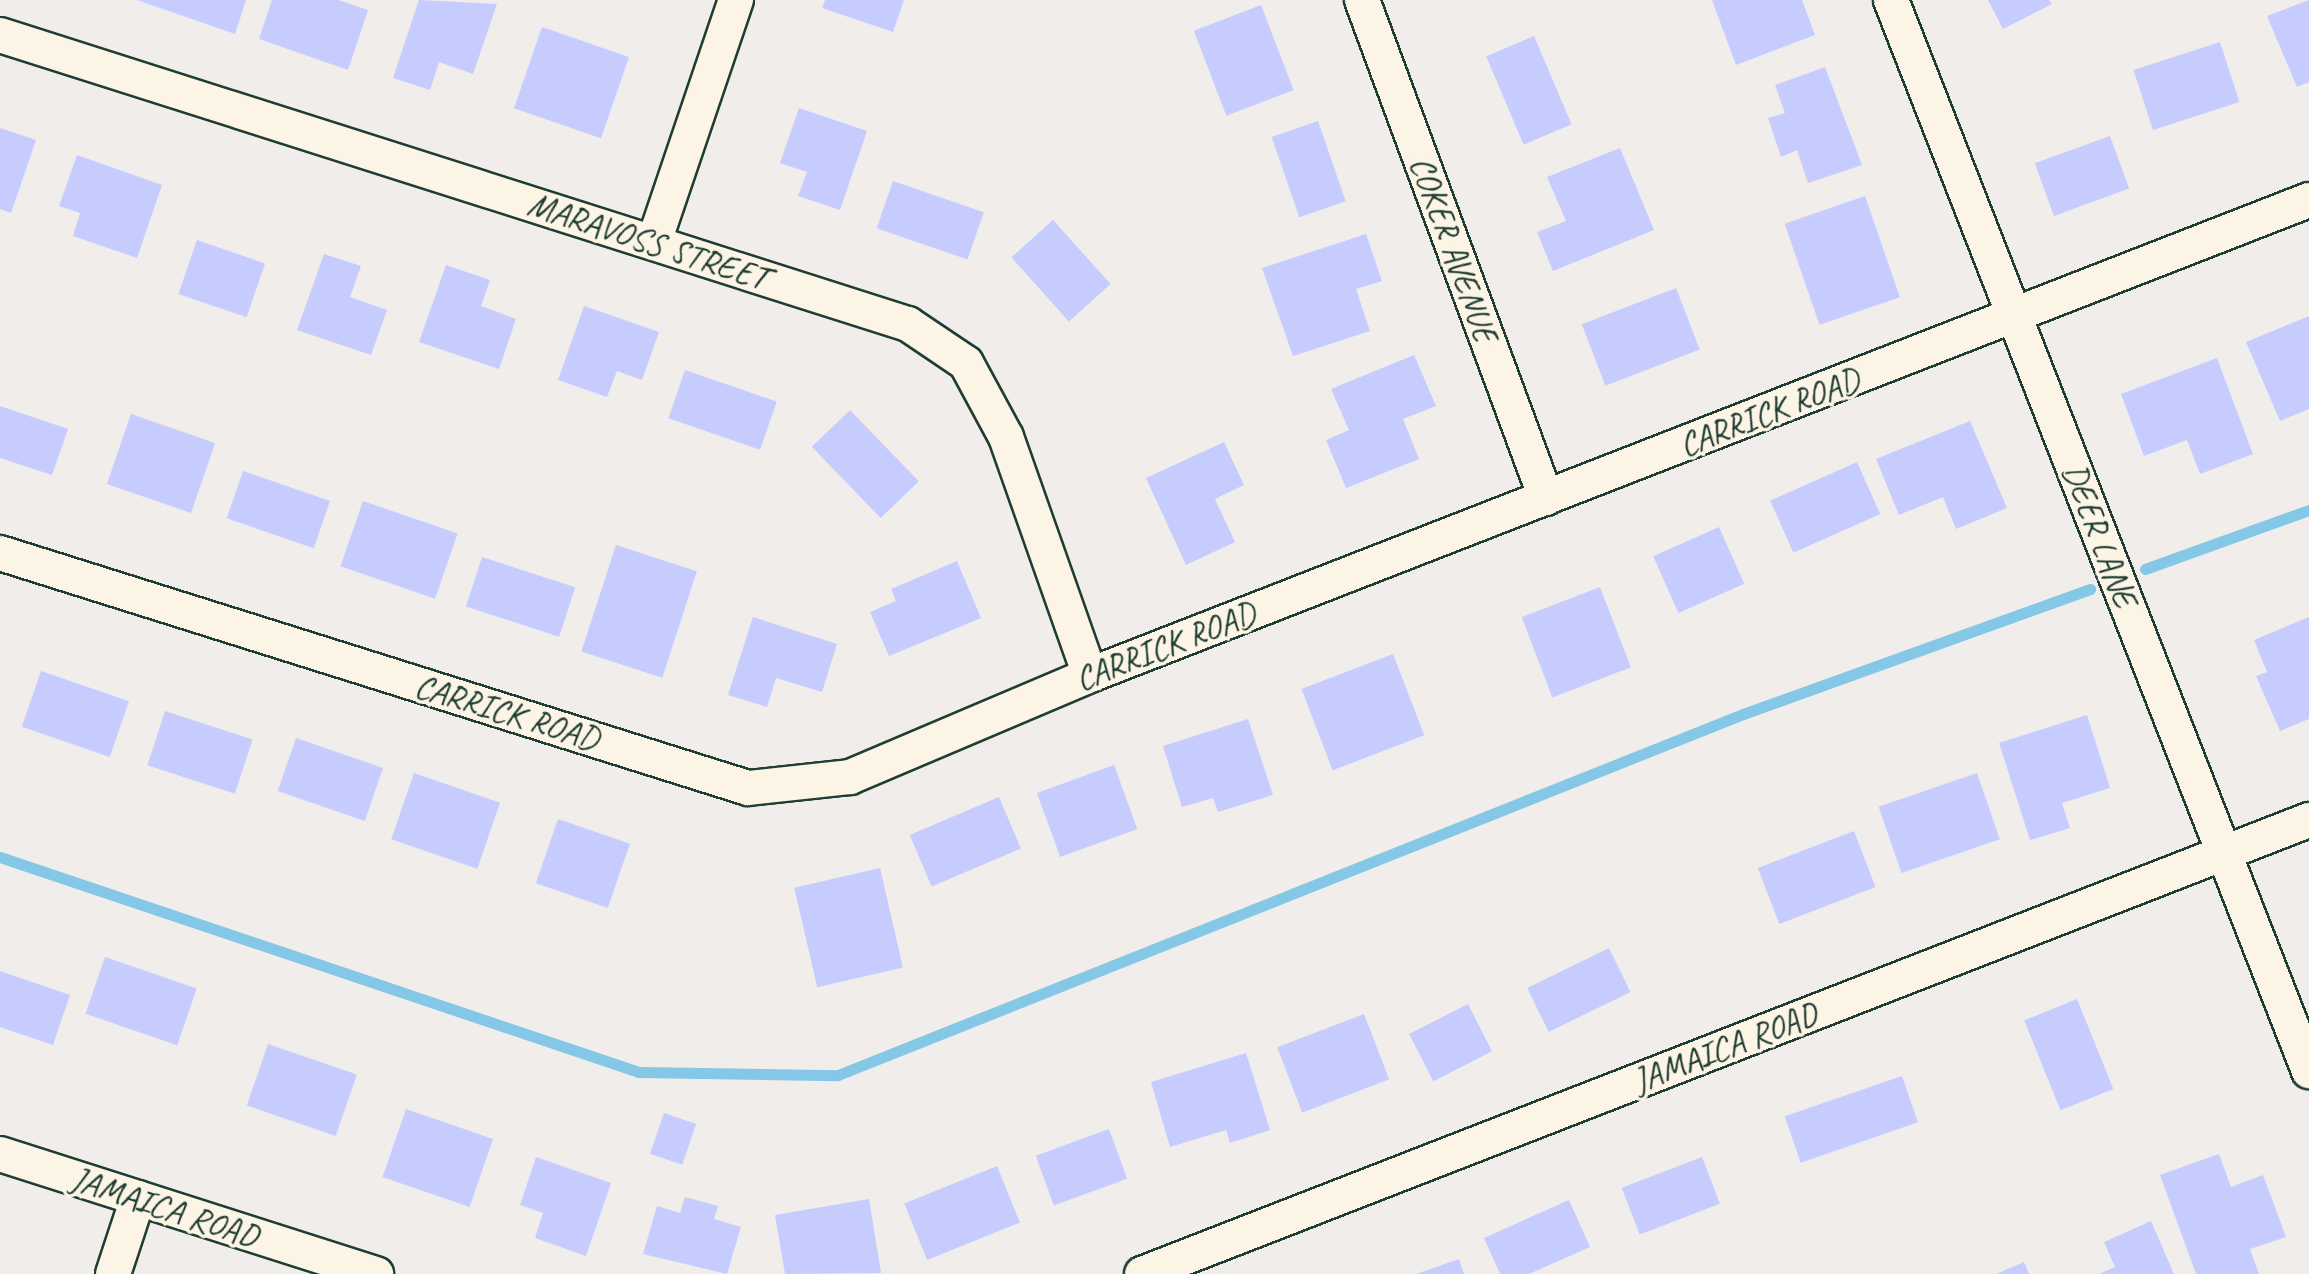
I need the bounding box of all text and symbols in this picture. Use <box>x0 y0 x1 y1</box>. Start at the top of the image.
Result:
street label: COKER AVENUE <box>1401 150 1507 348</box>
street label: MARAVOSS STREET <box>523 183 773 299</box>
street label: CARRICK ROAD <box>1672 359 1866 465</box>
street label: DEER LANE <box>2054 458 2146 612</box>
street label: CARRICK ROAD <box>1068 593 1262 699</box>
street label: CARRICK ROAD <box>409 664 605 760</box>
street label: JAMAICA ROAD <box>1626 993 1824 1101</box>
street label: JAMAICA ROAD <box>66 1157 264 1257</box>

